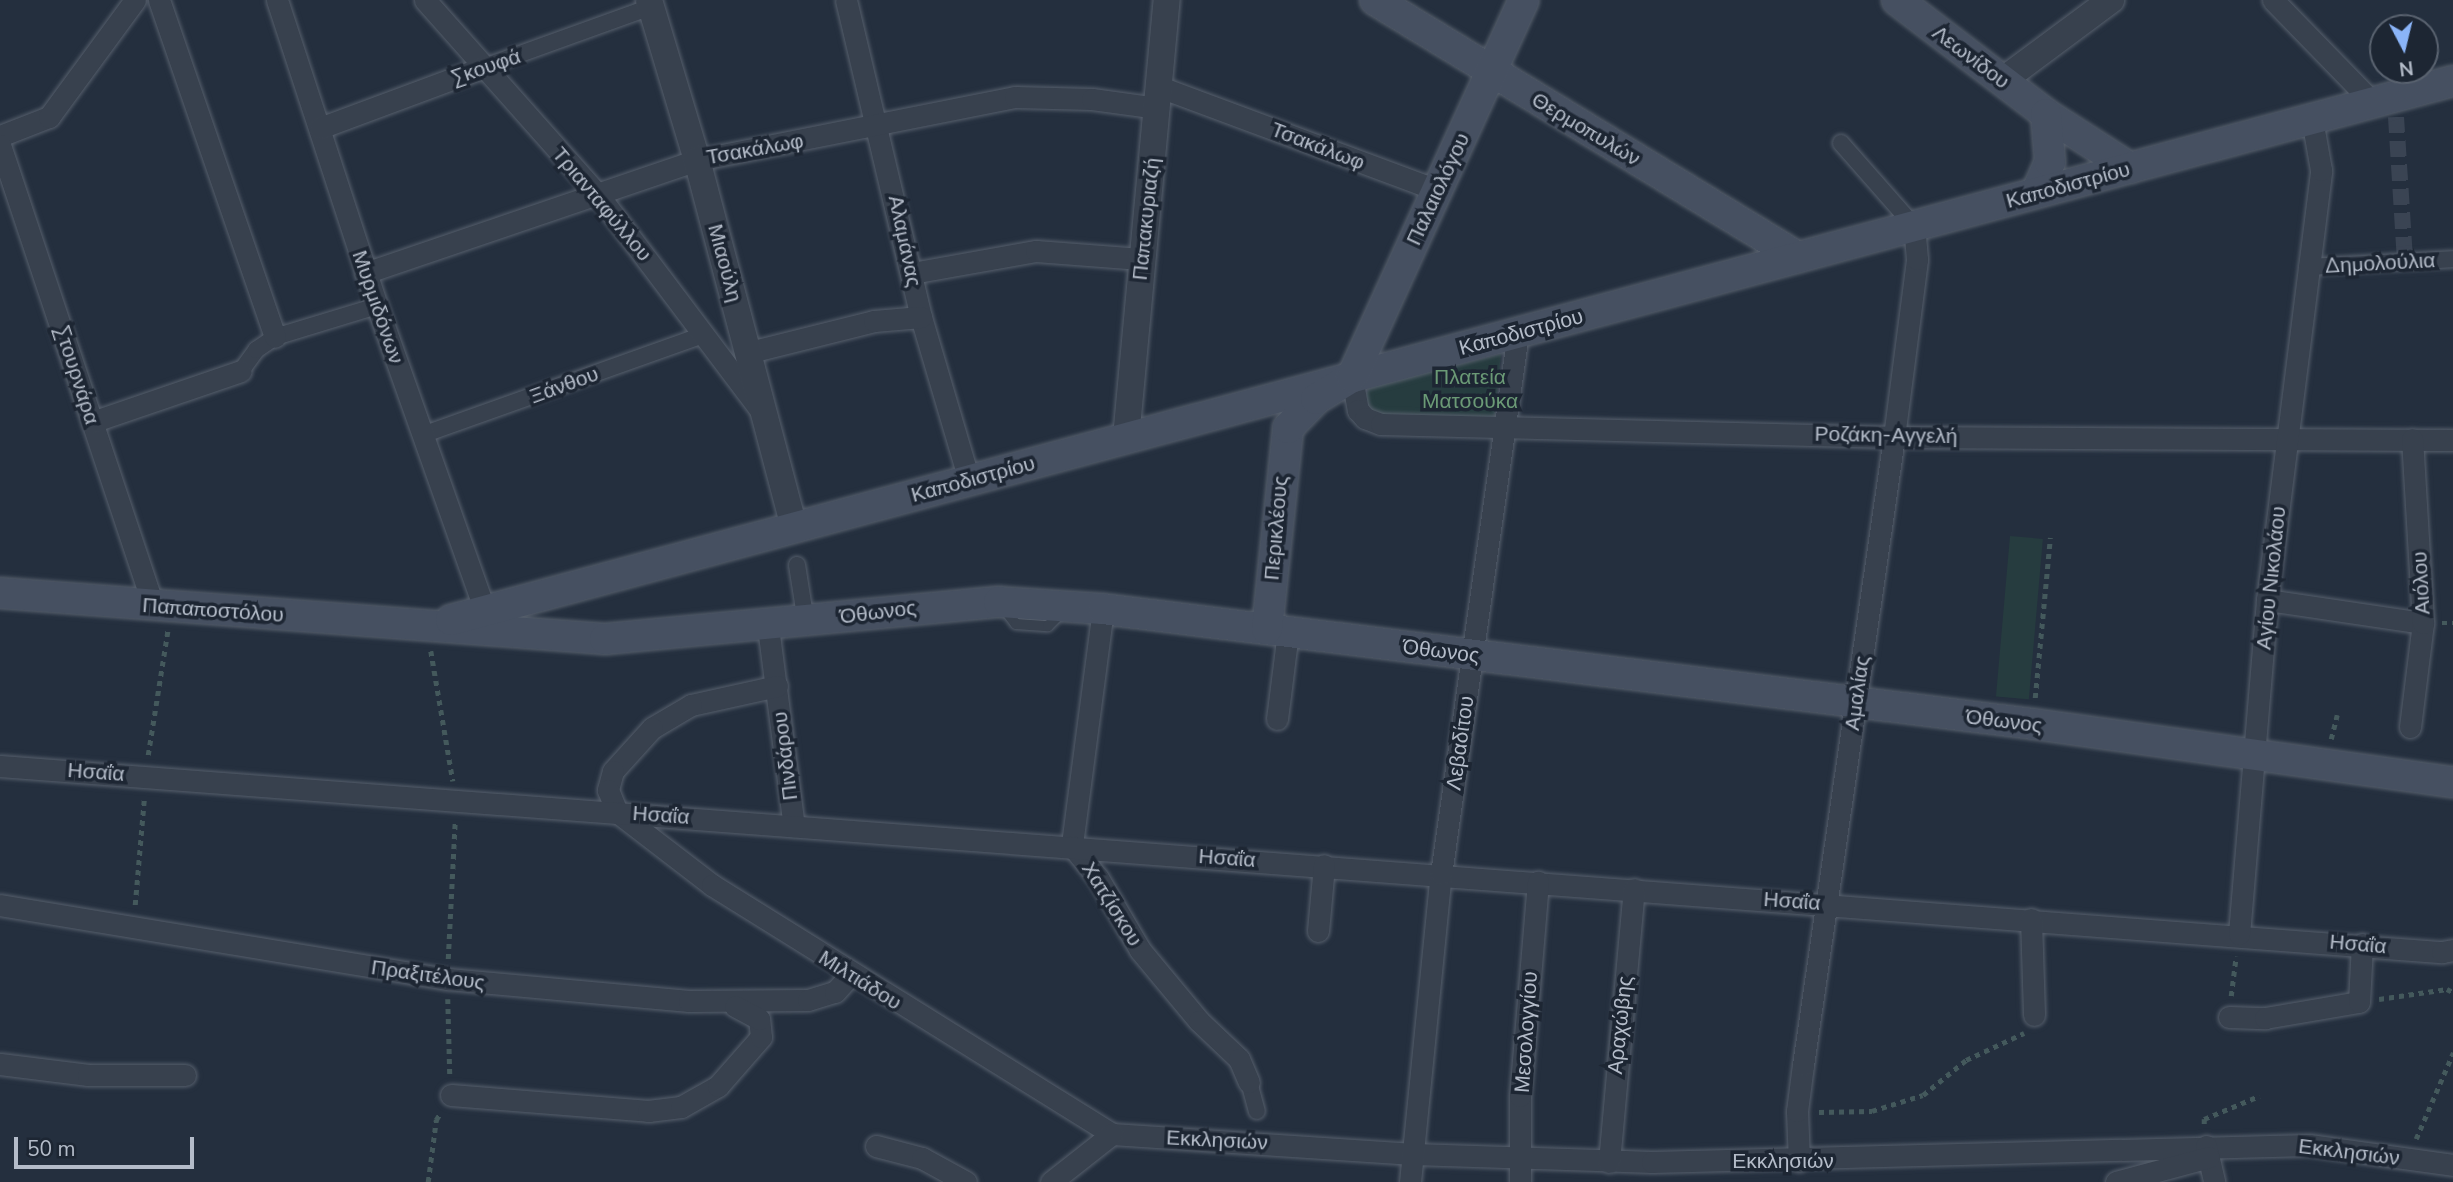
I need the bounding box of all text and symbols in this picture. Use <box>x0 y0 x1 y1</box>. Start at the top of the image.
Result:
north arrow <box>2369 14 2439 84</box>
street label: Λεωνίδου <box>1928 20 2014 94</box>
street label: Σκουφά <box>448 43 524 91</box>
text: N <box>2398 54 2415 82</box>
street label: Θερμοπυλών <box>1527 87 1645 171</box>
street label: Τσακάλωφ <box>1268 117 1368 175</box>
street label: Τσακάλωφ <box>704 128 806 170</box>
street label: Παλαιολόγου <box>1401 129 1475 249</box>
street label: Τριανταφύλλου <box>547 142 657 266</box>
street label: Παπακυριαζή <box>1127 156 1165 282</box>
street label: Καποδιστρίου <box>2003 156 2133 214</box>
street label: Αλαμάνας <box>883 193 927 289</box>
street label: Μιαούλη <box>703 221 747 305</box>
street label: Μυρμιδόνων <box>347 247 409 367</box>
street label: Δημολούλια <box>2324 248 2436 278</box>
street label: Καποδιστρίου <box>1456 303 1586 361</box>
street label: Στουρνάρα <box>49 322 105 428</box>
street label: Ξάνθου <box>526 361 602 409</box>
park label: Πλατεία Ματσούκα <box>1422 364 1518 414</box>
street label: Ροζάκη-Αγγελή <box>1814 421 1958 449</box>
street label: Καποδιστρίου <box>908 450 1038 508</box>
street label: Περικλέους <box>1259 475 1293 581</box>
street label: Αγίου Νικολάου <box>2251 505 2291 651</box>
street label: Αιόλου <box>2407 551 2435 615</box>
street label: Παπαποστόλου <box>141 592 285 628</box>
street label: Όθωνος <box>838 595 918 629</box>
street label: Όθωνος <box>1401 634 1481 668</box>
street label: Αμαλίας <box>1839 654 1875 732</box>
street label: Λεβαδίτου <box>1441 694 1479 792</box>
street label: Όθωνος <box>1964 704 2044 738</box>
street label: Πινδάρου <box>767 710 803 802</box>
street label: Ησαΐα <box>67 757 125 787</box>
street label: Ησαΐα <box>632 800 690 830</box>
street label: Ησαΐα <box>1198 843 1256 873</box>
street label: Χατζίσκου <box>1076 857 1148 951</box>
street label: Ησαΐα <box>1763 886 1821 916</box>
street label: Ησαΐα <box>2328 929 2388 959</box>
street label: Μιλτιάδου <box>814 945 906 1015</box>
street label: Πραξιτέλους <box>370 955 486 995</box>
street label: Μεσολογγίου <box>1509 970 1543 1094</box>
street label: Αραχώβης <box>1602 975 1638 1075</box>
scale bar <box>18 1122 198 1166</box>
street label: Εκκλησιών <box>1166 1125 1268 1155</box>
street label: Εκκλησιών <box>2297 1133 2401 1171</box>
text: 50 m <box>27 1135 76 1163</box>
street label: Εκκλησιών <box>1732 1148 1834 1174</box>

